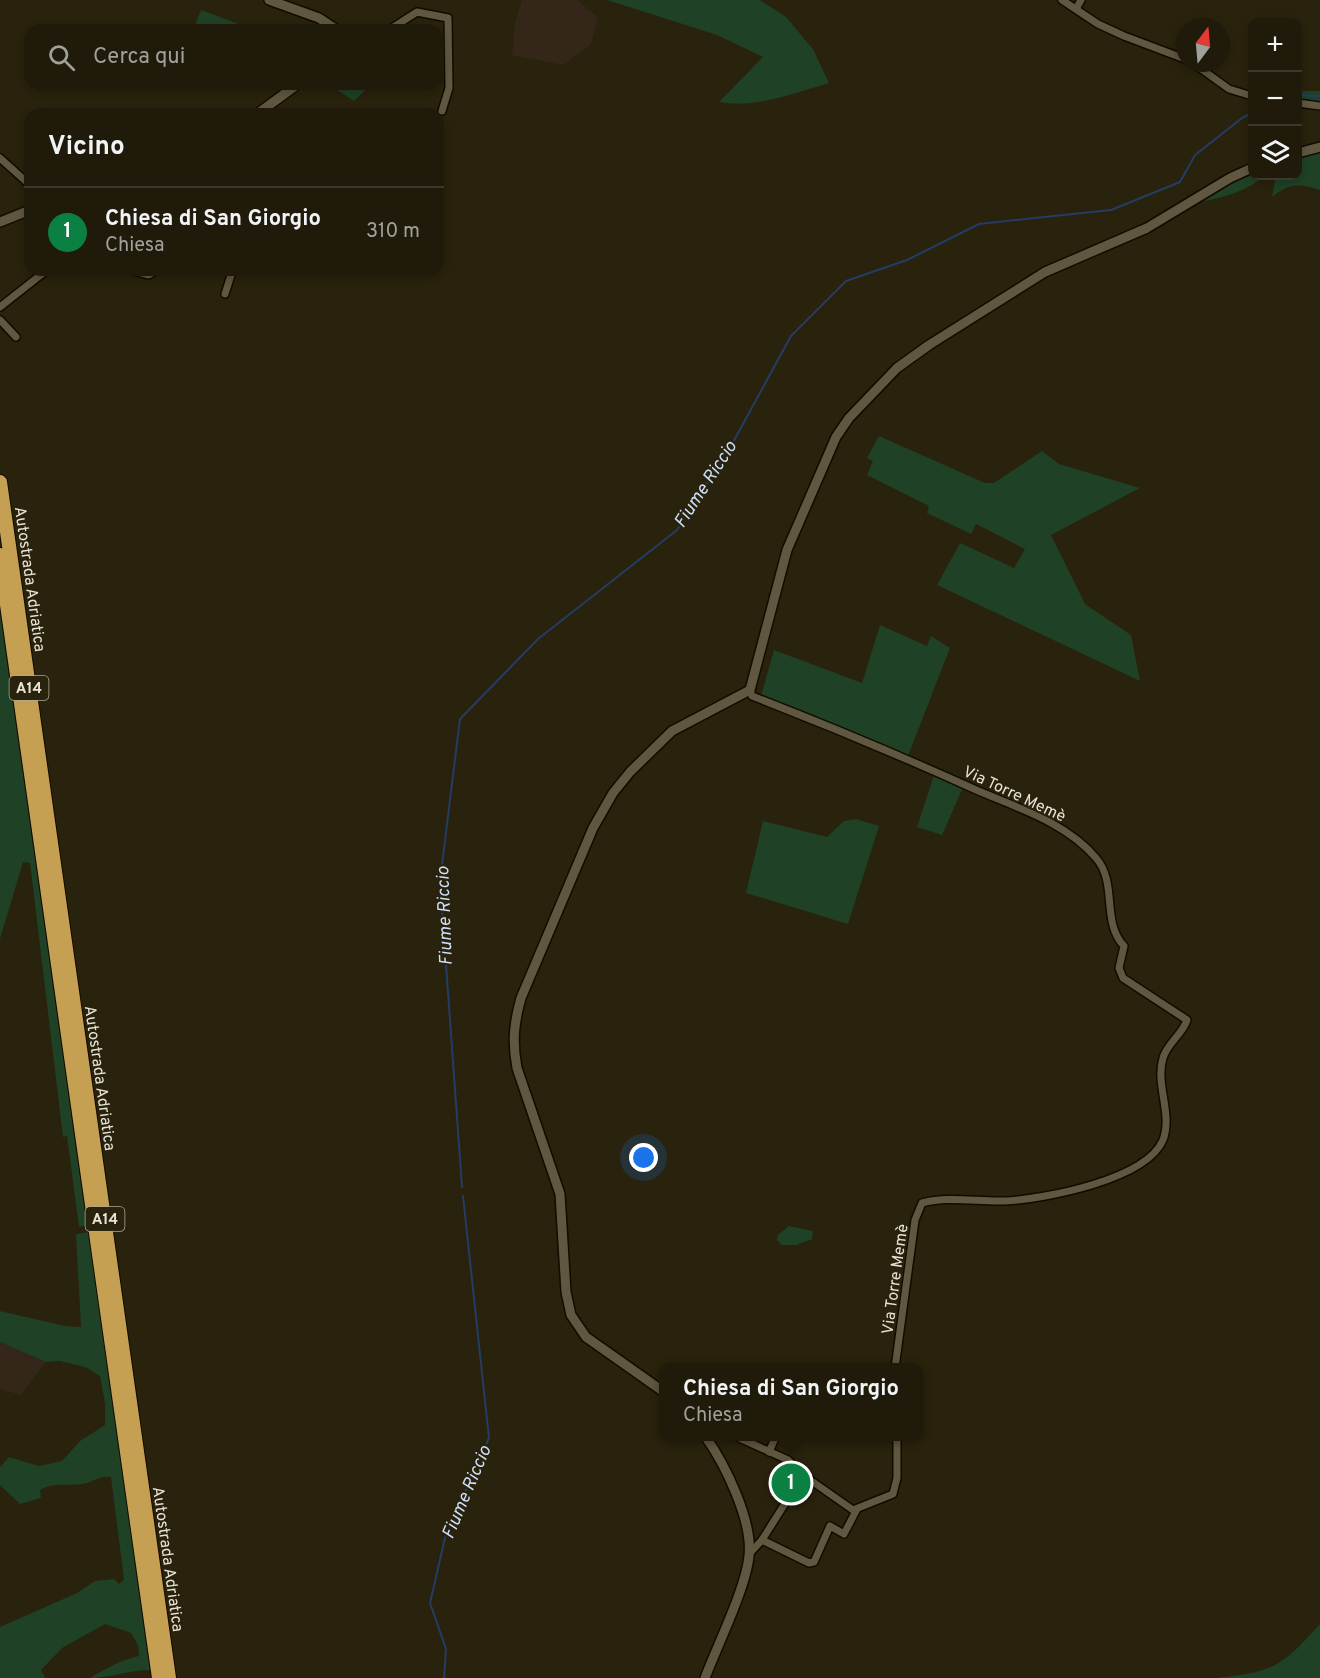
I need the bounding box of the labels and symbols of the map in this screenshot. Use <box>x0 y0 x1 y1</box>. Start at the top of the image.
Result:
north arrow <box>1176 18 1230 72</box>
water label: Fiume Riccio <box>670 437 743 533</box>
street label: Autostrada Adriatica <box>9 505 49 653</box>
road number: A14 <box>9 676 48 700</box>
street label: Via Torre Memè <box>960 762 1069 827</box>
water label: Fiume Riccio <box>432 865 459 966</box>
street label: Autostrada Adriatica <box>79 1004 119 1152</box>
your location <box>629 1143 658 1172</box>
road number: A14 <box>86 1207 124 1231</box>
street label: Via Torre Memè <box>878 1223 914 1336</box>
water label: Fiume Riccio <box>437 1442 498 1543</box>
pin: 1 <box>772 1460 810 1506</box>
street label: Autostrada Adriatica <box>147 1485 187 1633</box>

